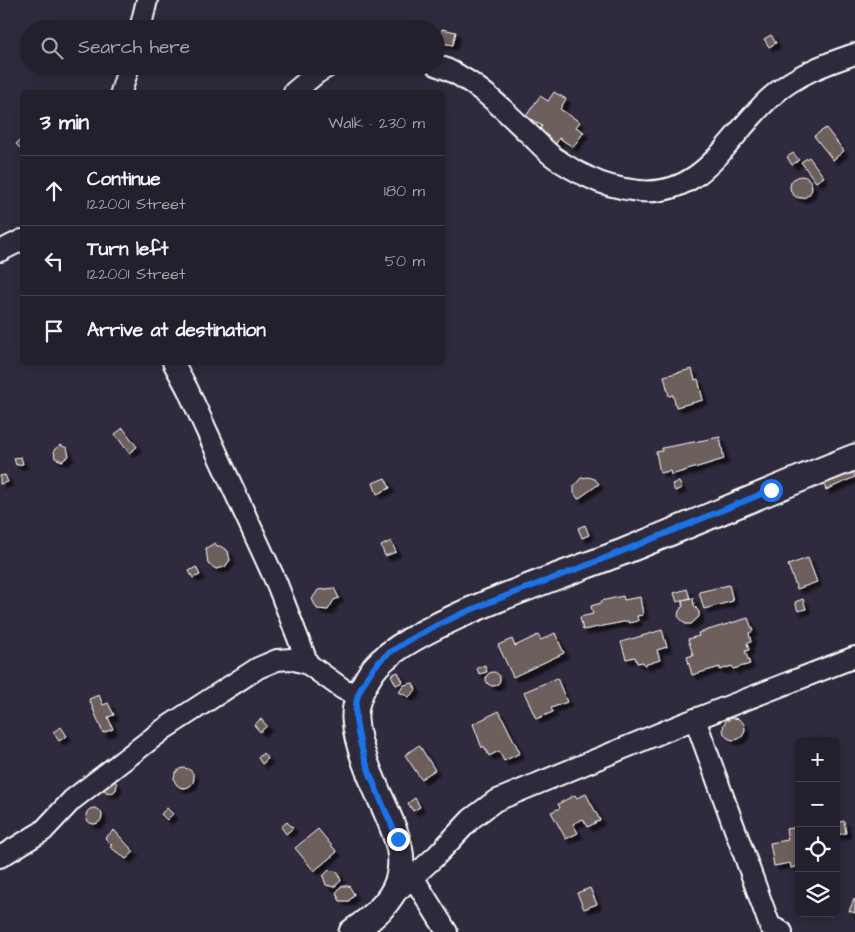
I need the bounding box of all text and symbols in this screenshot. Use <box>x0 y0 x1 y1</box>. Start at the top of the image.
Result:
search box <box>20 20 445 75</box>
icon: search <box>38 34 66 62</box>
text: Search here <box>78 34 190 61</box>
text: 3 min <box>40 108 89 137</box>
text: Walk · 230 m <box>328 112 425 134</box>
text: Continue <box>87 166 161 193</box>
icon: ahead <box>40 177 68 205</box>
text: 180 m <box>384 180 425 202</box>
text: 122001 Street <box>87 193 185 215</box>
text: Turn left <box>87 236 168 263</box>
icon: left <box>40 247 68 275</box>
text: 50 m <box>385 250 425 272</box>
text: 122001 Street <box>87 263 185 285</box>
icon: arrive <box>40 317 68 345</box>
text: Arrive at destination <box>87 317 266 344</box>
route start <box>760 479 783 502</box>
map controls <box>795 737 840 917</box>
button: + <box>795 737 840 782</box>
button: − <box>795 782 840 827</box>
button: locate <box>795 827 840 872</box>
route end <box>387 828 410 851</box>
button: layers <box>795 872 840 917</box>

